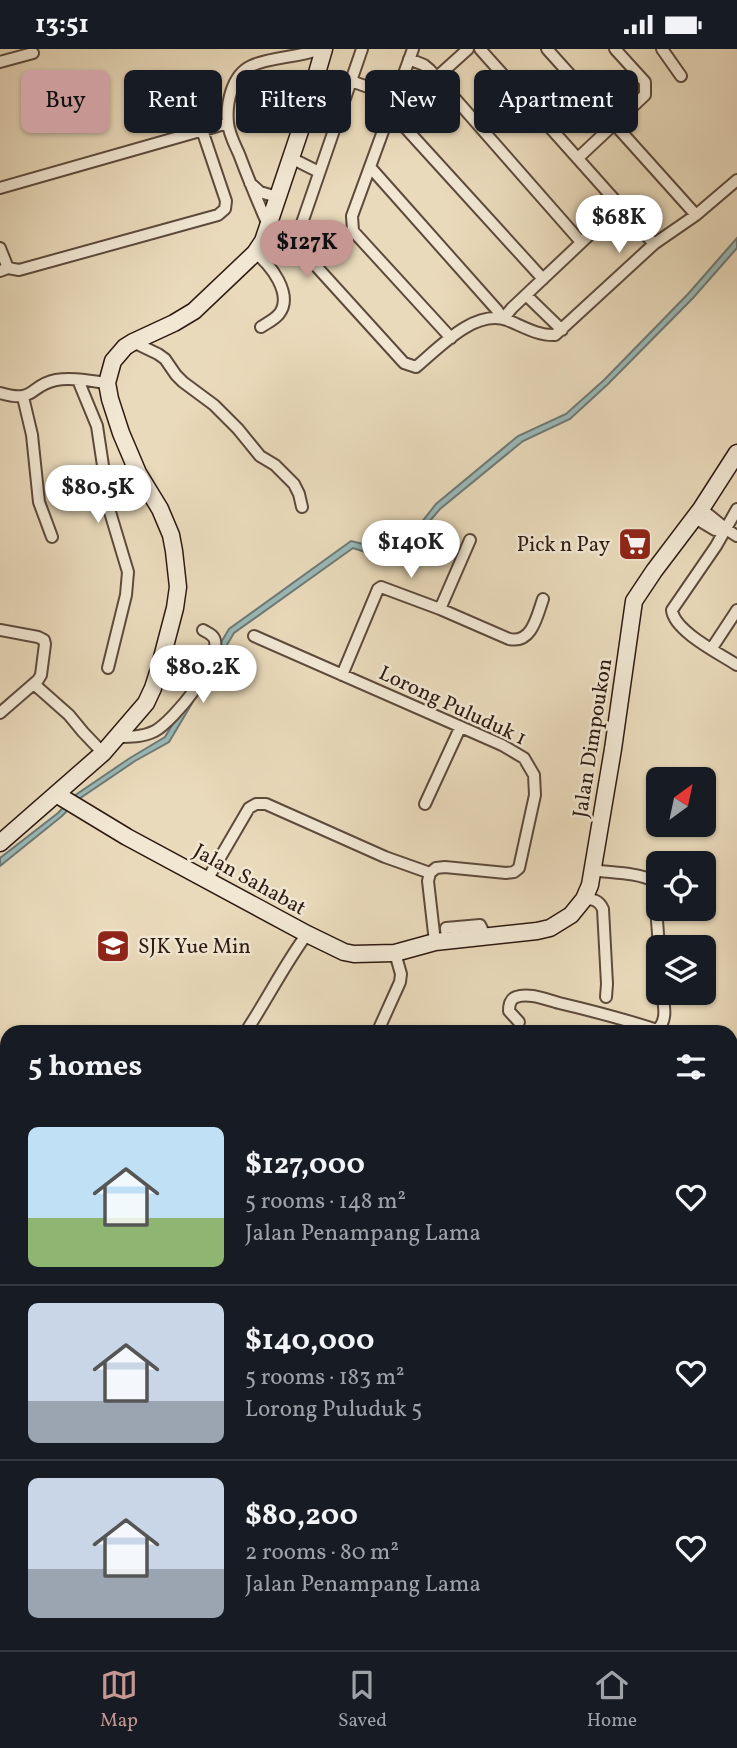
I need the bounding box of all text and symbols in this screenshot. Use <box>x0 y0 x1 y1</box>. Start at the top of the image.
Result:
text: 13:51 <box>35 7 89 43</box>
chip: Buy <box>21 70 110 133</box>
chip: Rent <box>124 70 222 133</box>
chip: Filters <box>236 70 351 133</box>
chip: New <box>365 70 460 133</box>
chip: Apartment <box>474 70 638 133</box>
pin: $68K <box>578 195 660 255</box>
text: $68K <box>592 202 646 234</box>
pin: $127K <box>258 221 356 280</box>
text: $127K <box>276 227 338 259</box>
pin: $80.5K <box>41 465 155 525</box>
text: $80.5K <box>61 472 135 504</box>
pin: $140K <box>362 521 460 580</box>
supermarket icon: Pick n Pay <box>616 525 654 563</box>
text: $140K <box>378 527 444 559</box>
place label: Pick n Pay <box>517 531 611 560</box>
pin: $80.2K <box>146 645 260 705</box>
text: $80.2K <box>166 652 240 684</box>
street label: Jalan Dimpoukon <box>567 656 620 820</box>
street label: Lorong Puluduk 1 <box>374 659 531 753</box>
north arrow <box>646 767 716 837</box>
map controls <box>646 767 716 1005</box>
street label: Jalan Sahabat <box>188 837 311 923</box>
button: locate <box>646 851 716 921</box>
school or university icon: SJK Yue Min <box>94 927 132 965</box>
place label: SJK Yue Min <box>138 933 251 962</box>
button: layers <box>646 935 716 1005</box>
text: 5 homes <box>28 1046 142 1088</box>
icon: filters <box>672 1048 710 1086</box>
text: $127,000 <box>245 1144 365 1186</box>
icon: home <box>84 1155 168 1239</box>
icon: heart <box>672 1178 710 1216</box>
text: 5 rooms · 148 m² <box>245 1186 406 1218</box>
text: Jalan Penampang Lama <box>245 1218 481 1250</box>
text: $140,000 <box>245 1320 375 1362</box>
icon: home <box>84 1331 168 1415</box>
icon: heart <box>672 1354 710 1392</box>
text: 5 rooms · 183 m² <box>245 1362 405 1394</box>
text: Lorong Puluduk 5 <box>245 1394 422 1426</box>
text: $80,200 <box>245 1495 358 1537</box>
icon: home <box>84 1506 168 1590</box>
icon: heart <box>672 1529 710 1567</box>
text: 2 rooms · 80 m² <box>245 1537 399 1569</box>
text: Jalan Penampang Lama <box>245 1569 481 1601</box>
tab: Map <box>100 1666 138 1734</box>
tab: Saved <box>338 1666 387 1734</box>
tab: Home <box>587 1666 637 1734</box>

